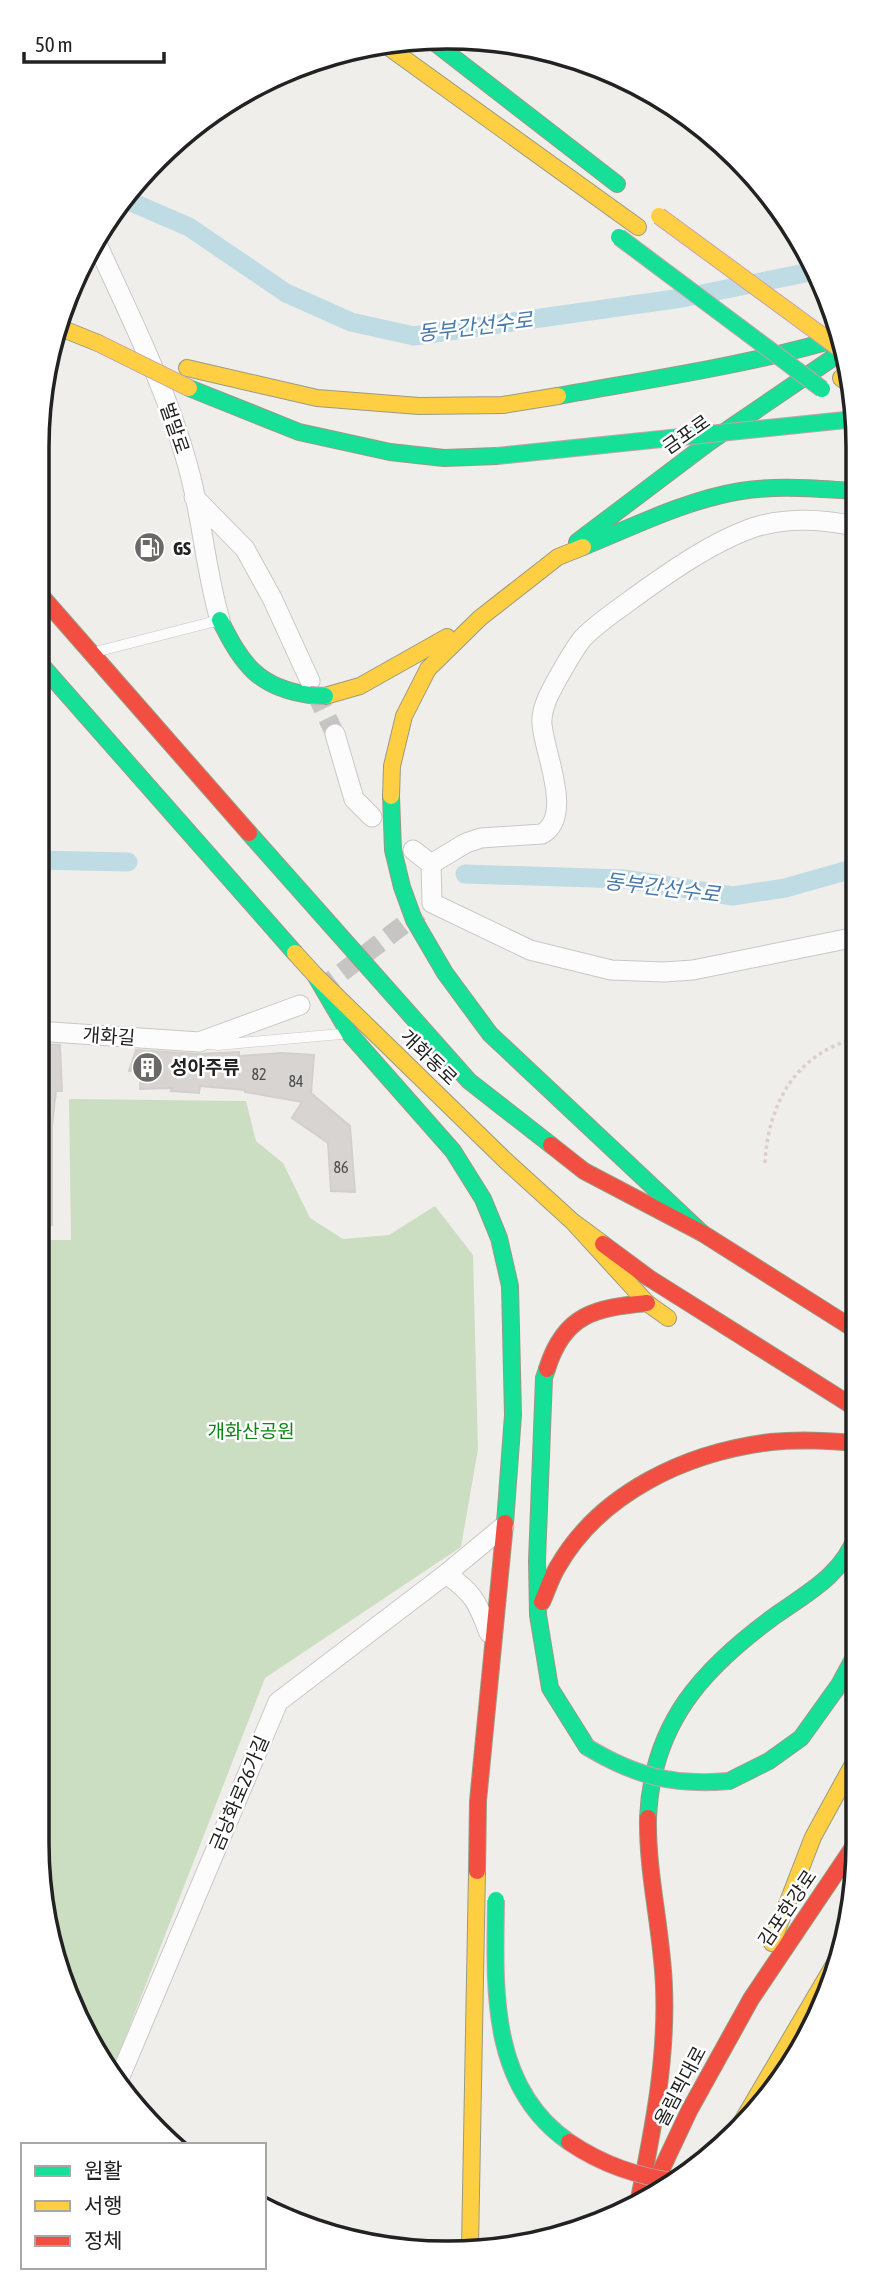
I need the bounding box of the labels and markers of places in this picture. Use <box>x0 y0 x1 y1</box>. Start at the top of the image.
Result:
fuel station icon: GS <box>133 531 167 565</box>
place label: GS <box>173 537 191 559</box>
building icon: 성아주류 <box>130 1050 164 1084</box>
place label: 성아주류 <box>170 1056 240 1078</box>

